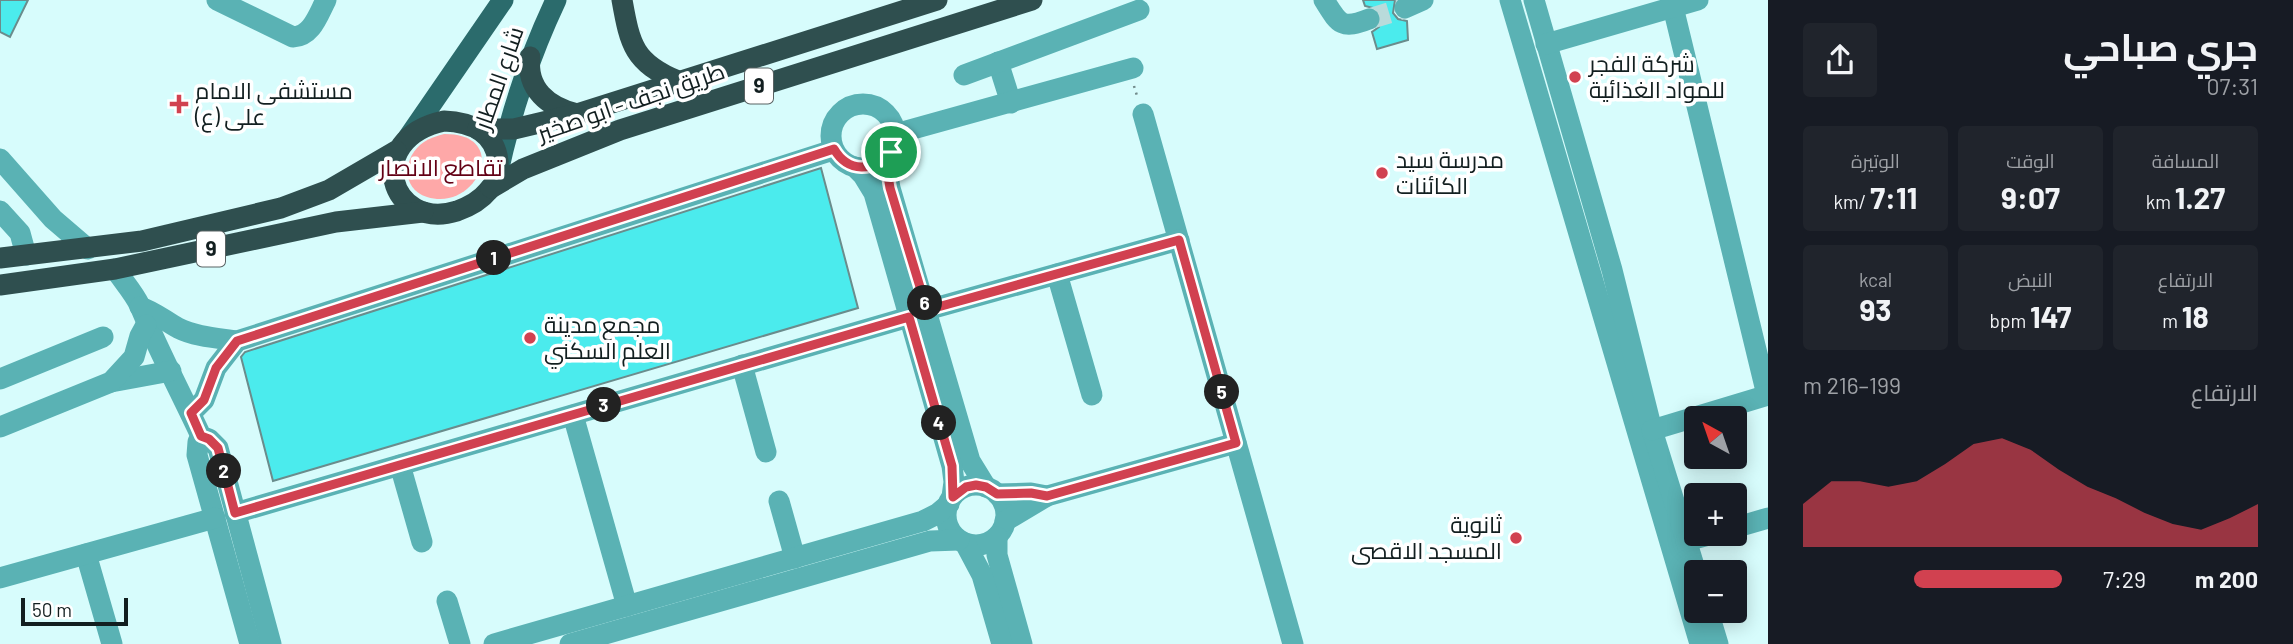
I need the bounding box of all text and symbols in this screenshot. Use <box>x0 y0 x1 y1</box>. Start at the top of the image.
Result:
street label: شارع المطار <box>467 22 532 136</box>
button: share <box>1803 23 1877 97</box>
text: جري صباحي <box>2063 23 2258 69</box>
place label: شركة الفجر للمواد الغذائية <box>1587 49 1725 103</box>
street label: طريق نجف - ابو صخير <box>531 56 728 148</box>
road number: 9 <box>745 68 773 104</box>
marker: شركة الفجر للمواد الغذائية <box>1567 69 1583 85</box>
text: 07:31 <box>2207 72 2258 100</box>
place label: مستشفی الامام علی (ع) <box>194 76 353 133</box>
marker: مستشفی الامام علی (ع) <box>169 94 189 114</box>
pin <box>861 122 921 182</box>
icon: arrive <box>872 133 910 171</box>
place label: مدرسة سيد الكائنات <box>1396 145 1504 199</box>
text: الوتيرة <box>1851 149 1900 172</box>
text: الوقت <box>2006 149 2055 172</box>
text: المسافة <box>2152 149 2219 172</box>
park label: تقاطع الانصار <box>377 153 503 184</box>
marker: مدرسة سيد الكائنات <box>1374 165 1390 181</box>
text: 7:11 <box>1870 179 1917 215</box>
text: 9:07 <box>2001 179 2060 215</box>
text: 1.27 <box>2175 179 2225 215</box>
text: /km <box>1834 190 1870 213</box>
text: km <box>2146 190 2175 213</box>
road number: 9 <box>197 232 225 266</box>
pin: 1 <box>476 240 512 276</box>
text: 1 <box>490 246 497 269</box>
text: kcal <box>1859 268 1892 291</box>
text: النبض <box>2008 268 2053 291</box>
text: الارتفاع <box>2158 268 2213 291</box>
pin: 6 <box>908 286 942 320</box>
text: 6 <box>919 291 930 314</box>
text: 93 <box>1859 291 1892 327</box>
text: 147 <box>2030 298 2071 334</box>
text: 18 <box>2182 298 2209 334</box>
text: bpm <box>1990 309 2030 332</box>
text: m <box>2162 309 2182 332</box>
place label: مجمع مدينة العلم السكني <box>544 310 671 369</box>
marker: مجمع مدينة العلم السكني <box>522 330 538 346</box>
text: 199–216 m <box>1803 371 1901 399</box>
pin: 5 <box>1204 374 1240 410</box>
text: الارتفاع <box>2191 378 2258 406</box>
text: 5 <box>1216 380 1227 403</box>
pin: 3 <box>586 388 622 422</box>
text: 3 <box>598 393 609 416</box>
pin: 4 <box>922 406 956 440</box>
north arrow <box>1684 406 1746 469</box>
map controls <box>1684 406 1747 623</box>
text: 4 <box>933 411 944 434</box>
pin: 2 <box>206 454 242 489</box>
text: 2 <box>218 459 229 482</box>
button: + <box>1684 483 1747 546</box>
place label: ثانوية المسجد الاقصى <box>1351 510 1502 565</box>
marker: ثانوية المسجد الاقصى <box>1508 530 1524 546</box>
button: − <box>1684 560 1747 623</box>
text: 7:29 <box>2103 565 2146 593</box>
text: 200 m <box>2195 565 2258 593</box>
scale bar <box>21 595 128 627</box>
text: 50 m <box>32 598 72 621</box>

